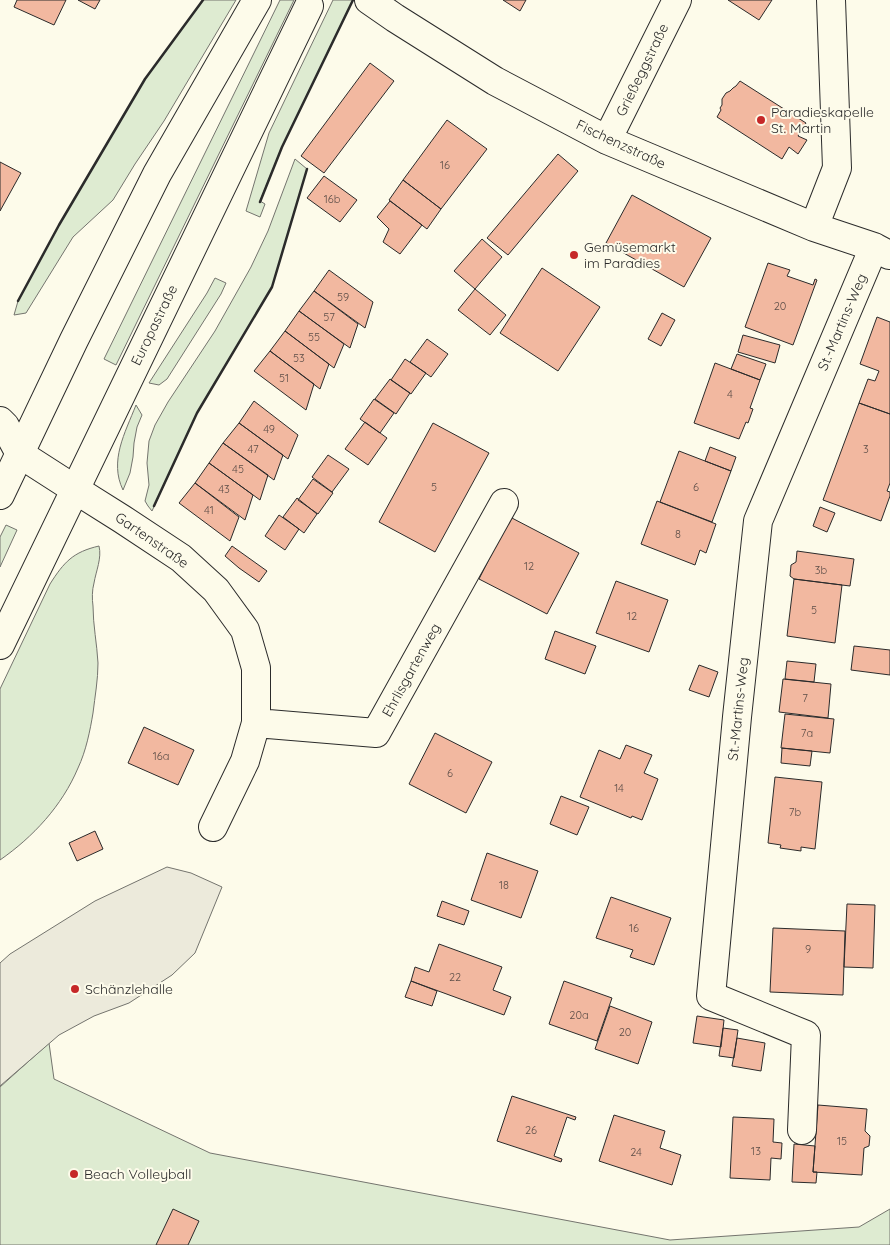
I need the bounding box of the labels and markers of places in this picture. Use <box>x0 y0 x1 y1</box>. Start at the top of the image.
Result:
place label: Paradieskapelle St. Martin <box>771 103 874 137</box>
marker: Paradieskapelle St. Martin <box>755 114 767 126</box>
place label: Gemüsemarkt im Paradies <box>584 238 676 272</box>
marker: Gemüsemarkt im Paradies <box>568 249 580 261</box>
place label: Schänzlehalle <box>85 980 173 998</box>
marker: Schänzlehalle <box>69 983 81 995</box>
place label: Beach Volleyball <box>84 1165 192 1183</box>
marker: Beach Volleyball <box>68 1168 80 1180</box>

